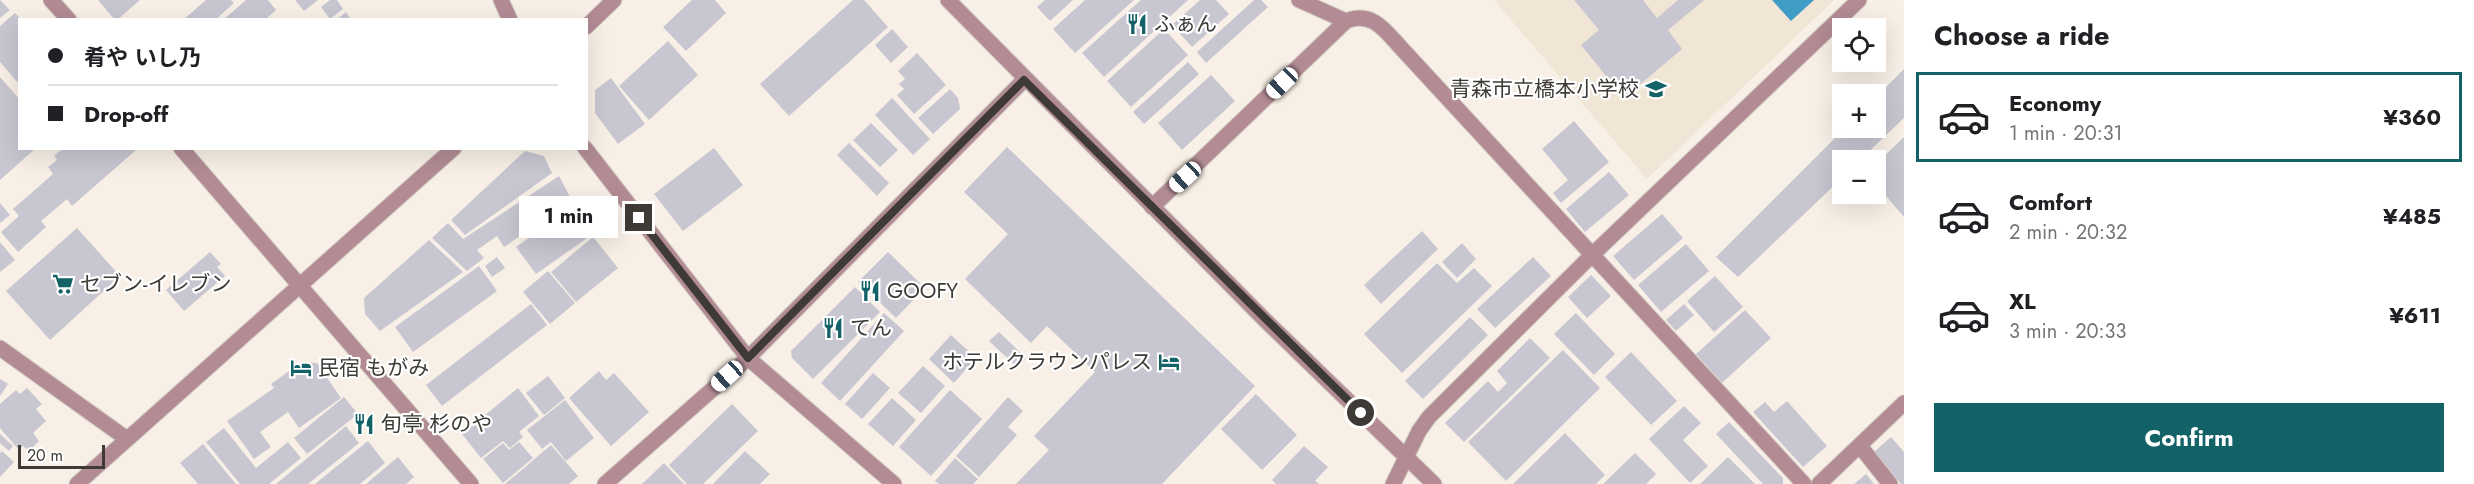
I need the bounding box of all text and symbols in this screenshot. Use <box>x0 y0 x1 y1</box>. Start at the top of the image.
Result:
place label: ふぁん <box>1154 9 1217 39</box>
restaurant icon: ふぁん <box>1125 12 1149 36</box>
text: Choose a ride <box>1934 16 2109 55</box>
map controls <box>1832 18 1886 204</box>
button: locate <box>1832 18 1886 72</box>
text: 肴や いし乃 <box>84 41 201 73</box>
car <box>1263 64 1301 102</box>
place label: 青森市立橋本小学校 <box>1450 74 1639 104</box>
school or university icon: 青森市立橋本小学校 <box>1644 77 1668 101</box>
button: + <box>1832 84 1886 138</box>
text: Economy <box>2009 87 2101 119</box>
icon: car <box>1937 90 1991 144</box>
text: Drop-off <box>84 98 168 130</box>
text: ¥360 <box>2383 101 2441 133</box>
text: 1 min · 20:31 <box>2009 119 2123 148</box>
button: − <box>1832 150 1886 204</box>
car <box>1166 158 1204 196</box>
text: Comfort <box>2009 186 2092 218</box>
icon: car <box>1937 189 1991 243</box>
callout: 1 min <box>519 197 618 239</box>
text: ¥485 <box>2383 200 2441 232</box>
text: 1 min <box>544 202 593 231</box>
route end <box>625 204 652 231</box>
text: 2 min · 20:32 <box>2009 218 2127 247</box>
place label: セブン-イレブン <box>80 269 231 299</box>
supermarket icon: セブン-イレブン <box>51 272 75 296</box>
place label: GOOFY <box>887 276 958 306</box>
restaurant icon: GOOFY <box>858 279 882 303</box>
text: XL <box>2009 285 2036 317</box>
icon: car <box>1937 288 1991 342</box>
text: ¥611 <box>2389 299 2441 331</box>
place label: てん <box>850 313 892 343</box>
restaurant icon: てん <box>821 316 845 340</box>
text: 3 min · 20:33 <box>2009 317 2126 346</box>
place label: ホテルクラウンパレス <box>942 347 1152 377</box>
hotel icon: ホテルクラウンパレス <box>1157 350 1181 374</box>
place label: 民宿 もがみ <box>318 353 429 383</box>
hotel icon: 民宿 もがみ <box>289 356 313 380</box>
car <box>708 357 746 395</box>
route start <box>1347 399 1374 426</box>
button: Confirm <box>1934 403 2444 472</box>
place label: 旬亭 杉のや <box>381 409 492 439</box>
restaurant icon: 旬亭 杉のや <box>352 412 376 436</box>
scale bar <box>18 442 105 470</box>
text: 20 m <box>27 444 63 467</box>

